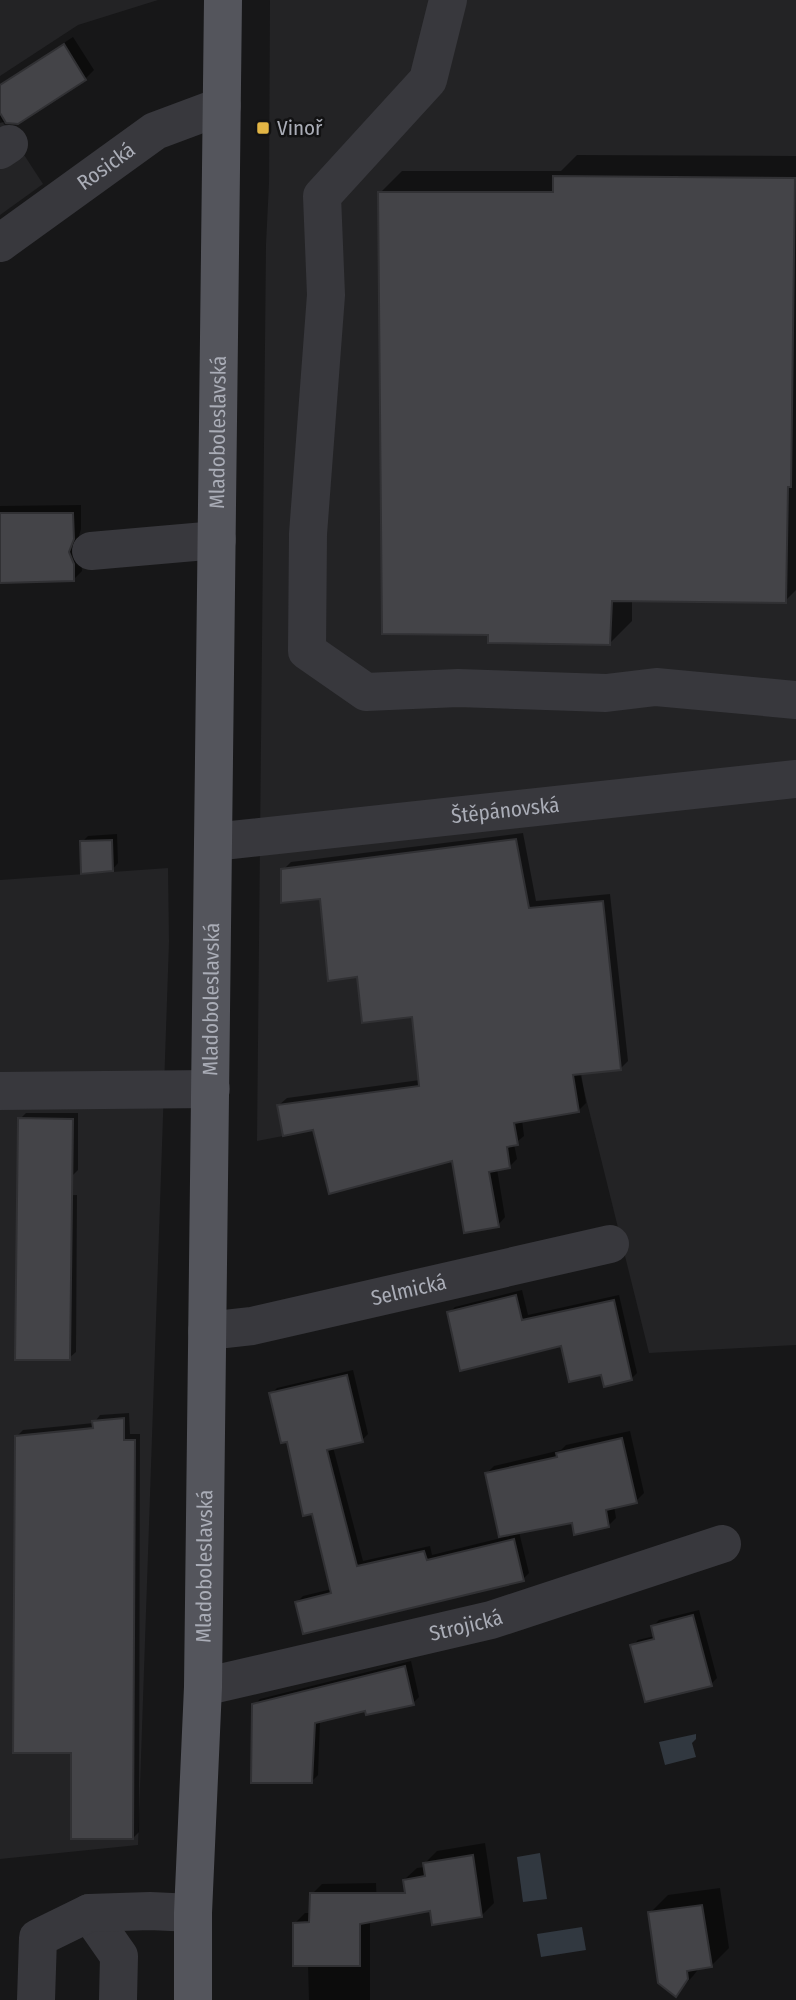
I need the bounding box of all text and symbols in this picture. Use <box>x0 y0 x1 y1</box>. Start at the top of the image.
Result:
place label: Vinoř <box>277 115 323 141</box>
marker: Vinoř <box>255 120 271 136</box>
street label: Rosická <box>72 137 140 196</box>
street label: Mladoboleslavská <box>204 355 232 509</box>
street label: Štěpánovská <box>450 792 561 829</box>
street label: Mladoboleslavská <box>197 922 225 1076</box>
street label: Selmická <box>368 1269 449 1311</box>
street label: Mladoboleslavská <box>191 1489 218 1643</box>
street label: Strojická <box>427 1604 506 1647</box>

